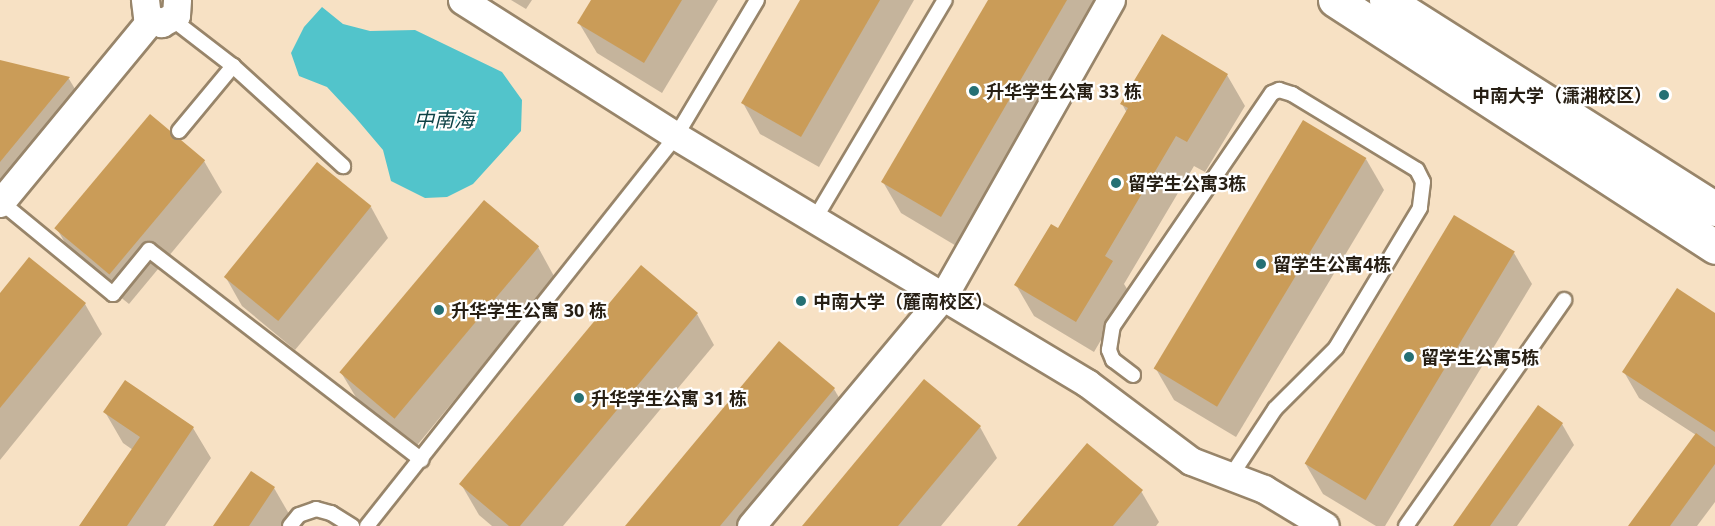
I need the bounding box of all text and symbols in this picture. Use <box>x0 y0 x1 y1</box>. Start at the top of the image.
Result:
place label: 升华学生公寓 33 栋 <box>986 80 1142 102</box>
marker: 升华学生公寓 33 栋 <box>967 84 981 98</box>
place label: 中南大学（潇湘校区） <box>1472 84 1652 106</box>
marker: 中南大学（潇湘校区） <box>1657 88 1671 102</box>
water label: 中南海 <box>414 107 474 131</box>
place label: 留学生公寓3栋 <box>1128 172 1246 194</box>
marker: 留学生公寓3栋 <box>1109 176 1123 190</box>
place label: 留学生公寓4栋 <box>1273 253 1391 275</box>
marker: 留学生公寓4栋 <box>1254 257 1268 271</box>
place label: 中南大学（麓南校区） <box>813 290 993 312</box>
marker: 中南大学（麓南校区） <box>794 294 808 308</box>
place label: 升华学生公寓 30 栋 <box>451 299 607 321</box>
marker: 升华学生公寓 30 栋 <box>432 303 446 317</box>
place label: 留学生公寓5栋 <box>1421 346 1539 368</box>
marker: 留学生公寓5栋 <box>1402 350 1416 364</box>
place label: 升华学生公寓 31 栋 <box>591 387 747 409</box>
marker: 升华学生公寓 31 栋 <box>572 391 586 405</box>

